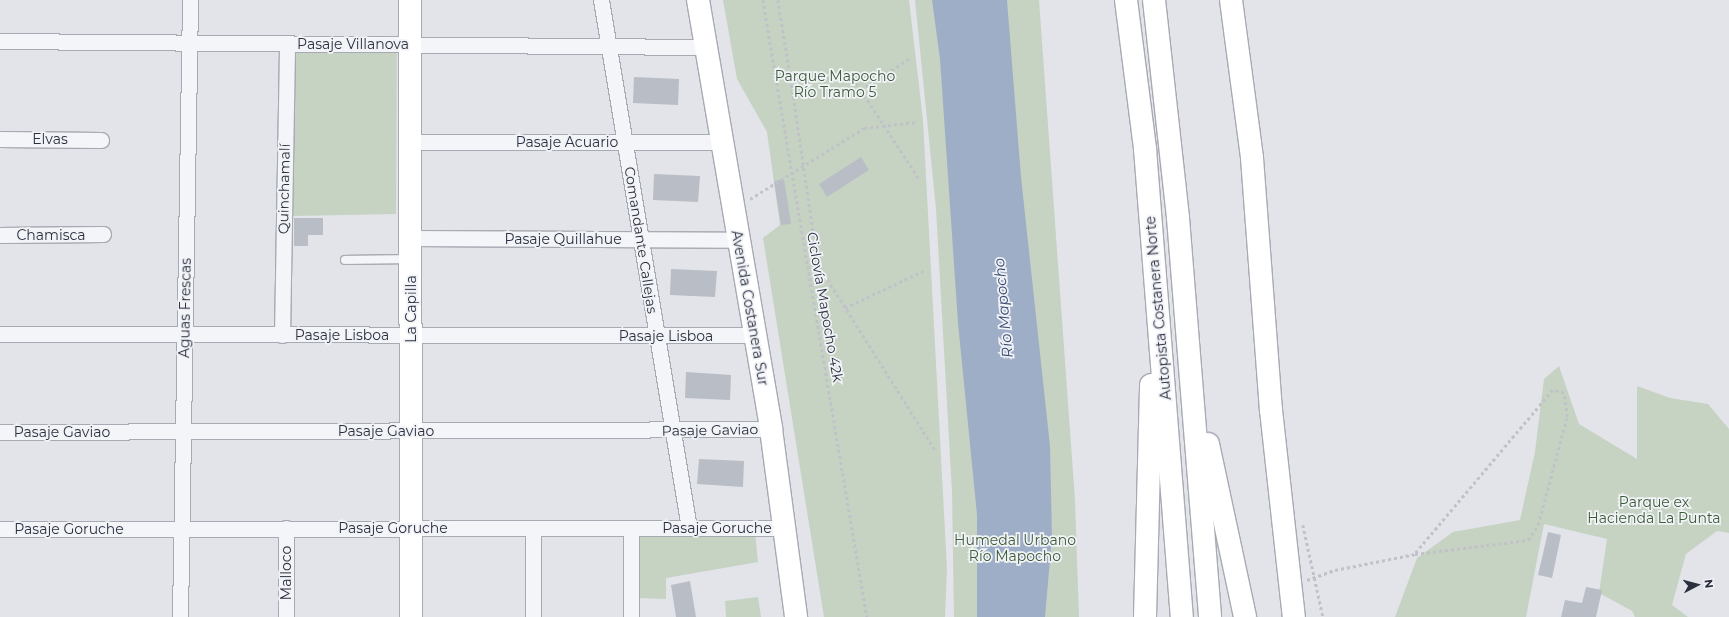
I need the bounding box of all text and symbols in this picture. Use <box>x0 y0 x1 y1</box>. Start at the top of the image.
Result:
street label: Pasaje Villanova <box>297 36 409 52</box>
park label: Parque Mapocho Río Tramo 5 <box>775 68 895 100</box>
street label: Elvas <box>32 131 68 147</box>
street label: Pasaje Acuario <box>516 134 618 150</box>
street label: Quinchamalí <box>275 144 293 234</box>
street label: Comandante Callejas <box>621 165 661 315</box>
street label: Autopista Costanera Norte <box>1142 215 1174 401</box>
street label: Chamisca <box>16 227 86 243</box>
street label: Avenida Costanera Sur <box>728 229 772 387</box>
street label: Pasaje Quillahue <box>504 231 622 247</box>
street label: Ciclovía Mapocho 42k <box>804 231 846 383</box>
water label: Río Mapocho <box>990 257 1016 359</box>
street label: Aguas Frescas <box>176 258 194 358</box>
street label: La Capilla <box>403 275 419 343</box>
street label: Pasaje Lisboa <box>295 327 389 343</box>
street label: Pasaje Lisboa <box>619 328 713 344</box>
street label: Pasaje Gaviao <box>662 421 758 439</box>
street label: Pasaje Gaviao <box>338 423 434 439</box>
street label: Pasaje Gaviao <box>14 424 110 440</box>
park label: Parque ex Hacienda La Punta <box>1587 494 1721 526</box>
street label: Pasaje Goruche <box>338 520 448 536</box>
street label: Pasaje Goruche <box>662 520 772 536</box>
street label: Pasaje Goruche <box>14 521 124 537</box>
park label: Humedal Urbano Río Mapocho <box>954 532 1076 564</box>
street label: Malloco <box>278 546 294 600</box>
north arrow <box>1677 565 1717 605</box>
text: N <box>1702 579 1716 589</box>

